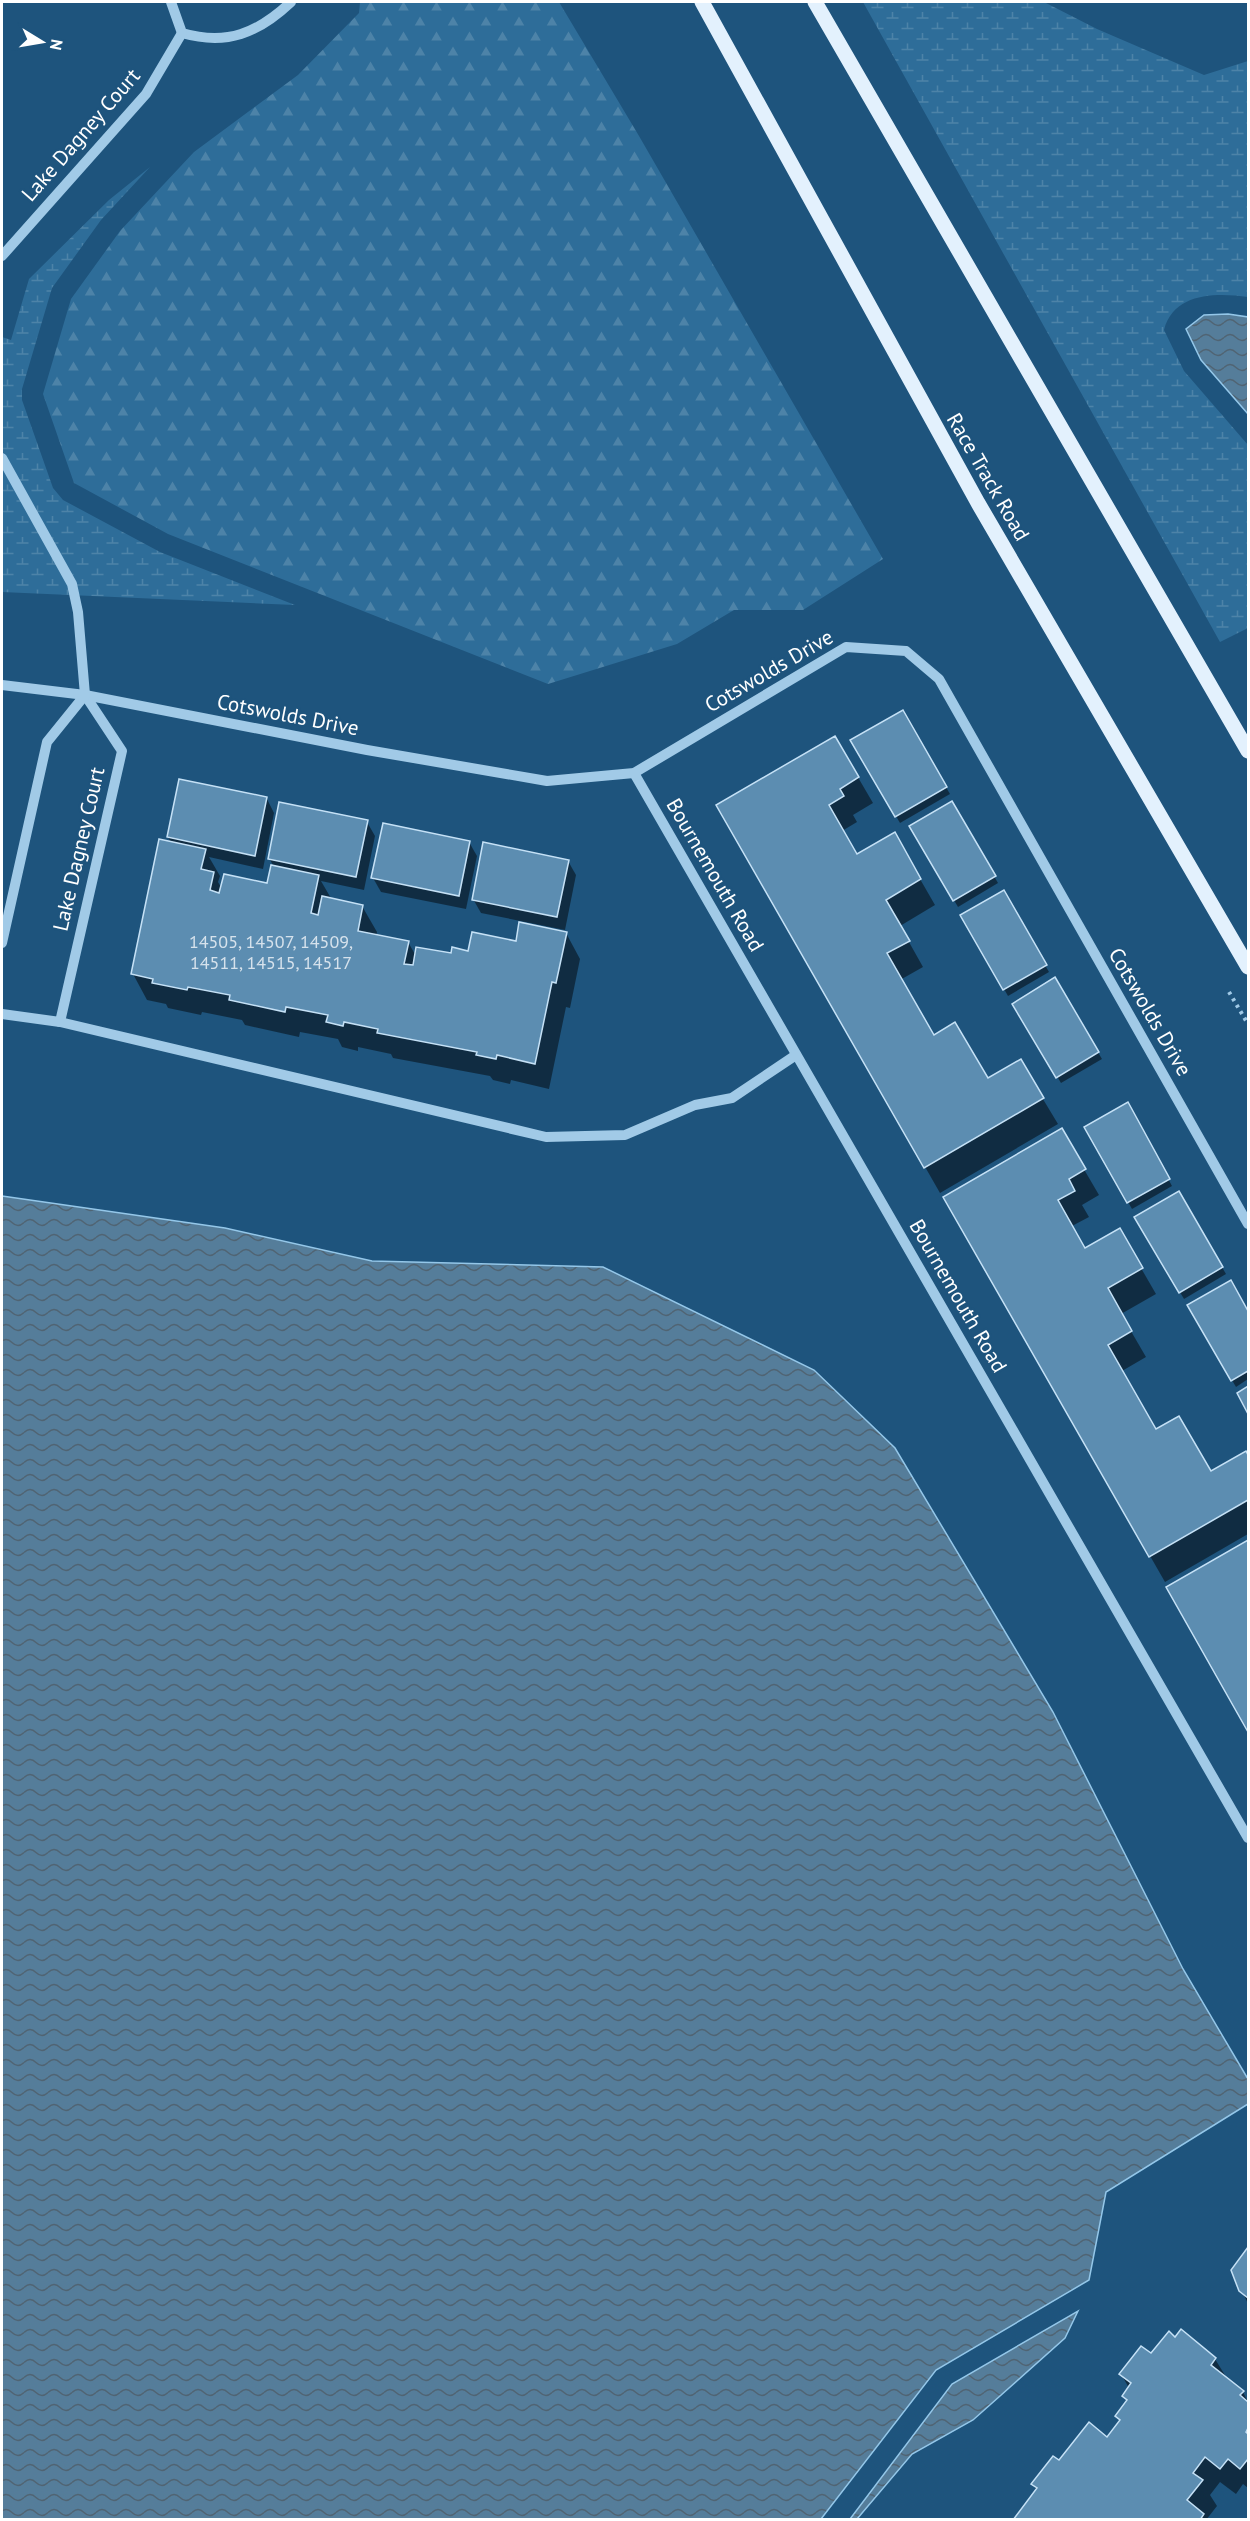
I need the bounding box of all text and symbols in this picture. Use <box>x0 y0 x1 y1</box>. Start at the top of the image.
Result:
north arrow <box>12 12 72 72</box>
text: N <box>46 38 68 52</box>
street label: Lake Dagney Court <box>16 63 146 207</box>
street label: Race Track Road <box>941 408 1036 546</box>
street label: Cotswolds Drive <box>700 623 838 718</box>
street label: Cotswolds Drive <box>215 688 361 741</box>
street label: Lake Dagney Court <box>47 764 110 933</box>
street label: Bournemouth Road <box>661 793 770 956</box>
house number: 14505, 14507, 14509, 14511, 14515, 14517 <box>189 930 353 974</box>
street label: Cotswolds Drive <box>1103 943 1198 1081</box>
street label: Bournemouth Road <box>904 1214 1013 1377</box>

